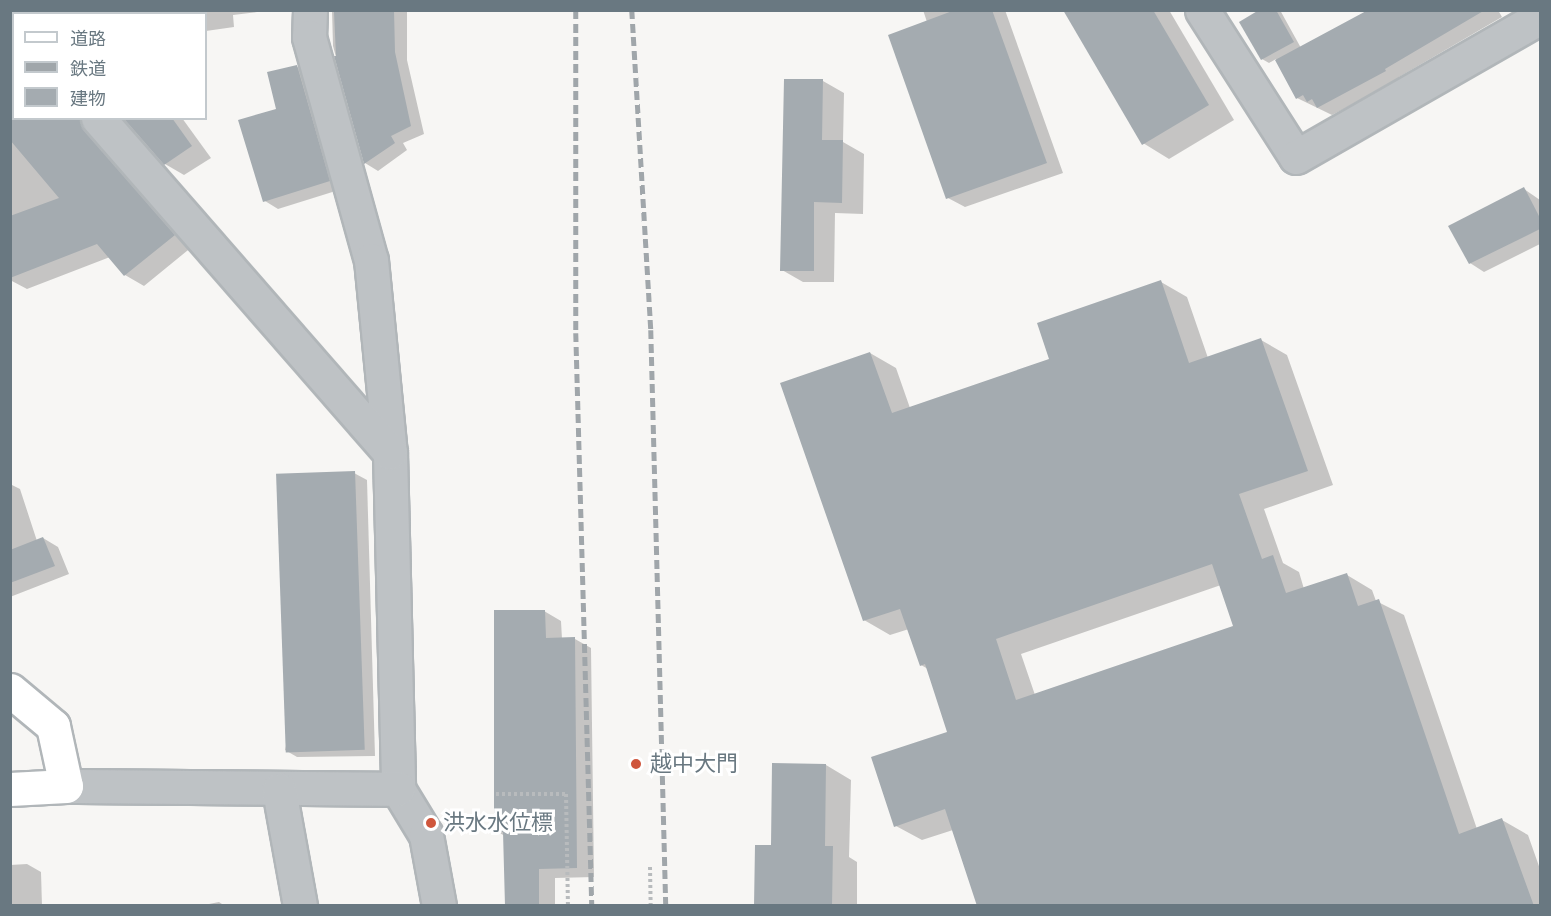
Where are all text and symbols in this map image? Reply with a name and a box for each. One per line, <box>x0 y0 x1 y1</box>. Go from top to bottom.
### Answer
legend <box>12 12 207 120</box>
text: 道路 <box>70 28 106 50</box>
text: 鉄道 <box>70 58 106 80</box>
text: 建物 <box>70 88 106 110</box>
place label: 越中大門 <box>650 751 738 777</box>
marker: 越中大門 <box>627 755 645 773</box>
place label: 洪水水位標 <box>443 810 553 836</box>
marker: 洪水水位標 <box>424 816 438 830</box>

